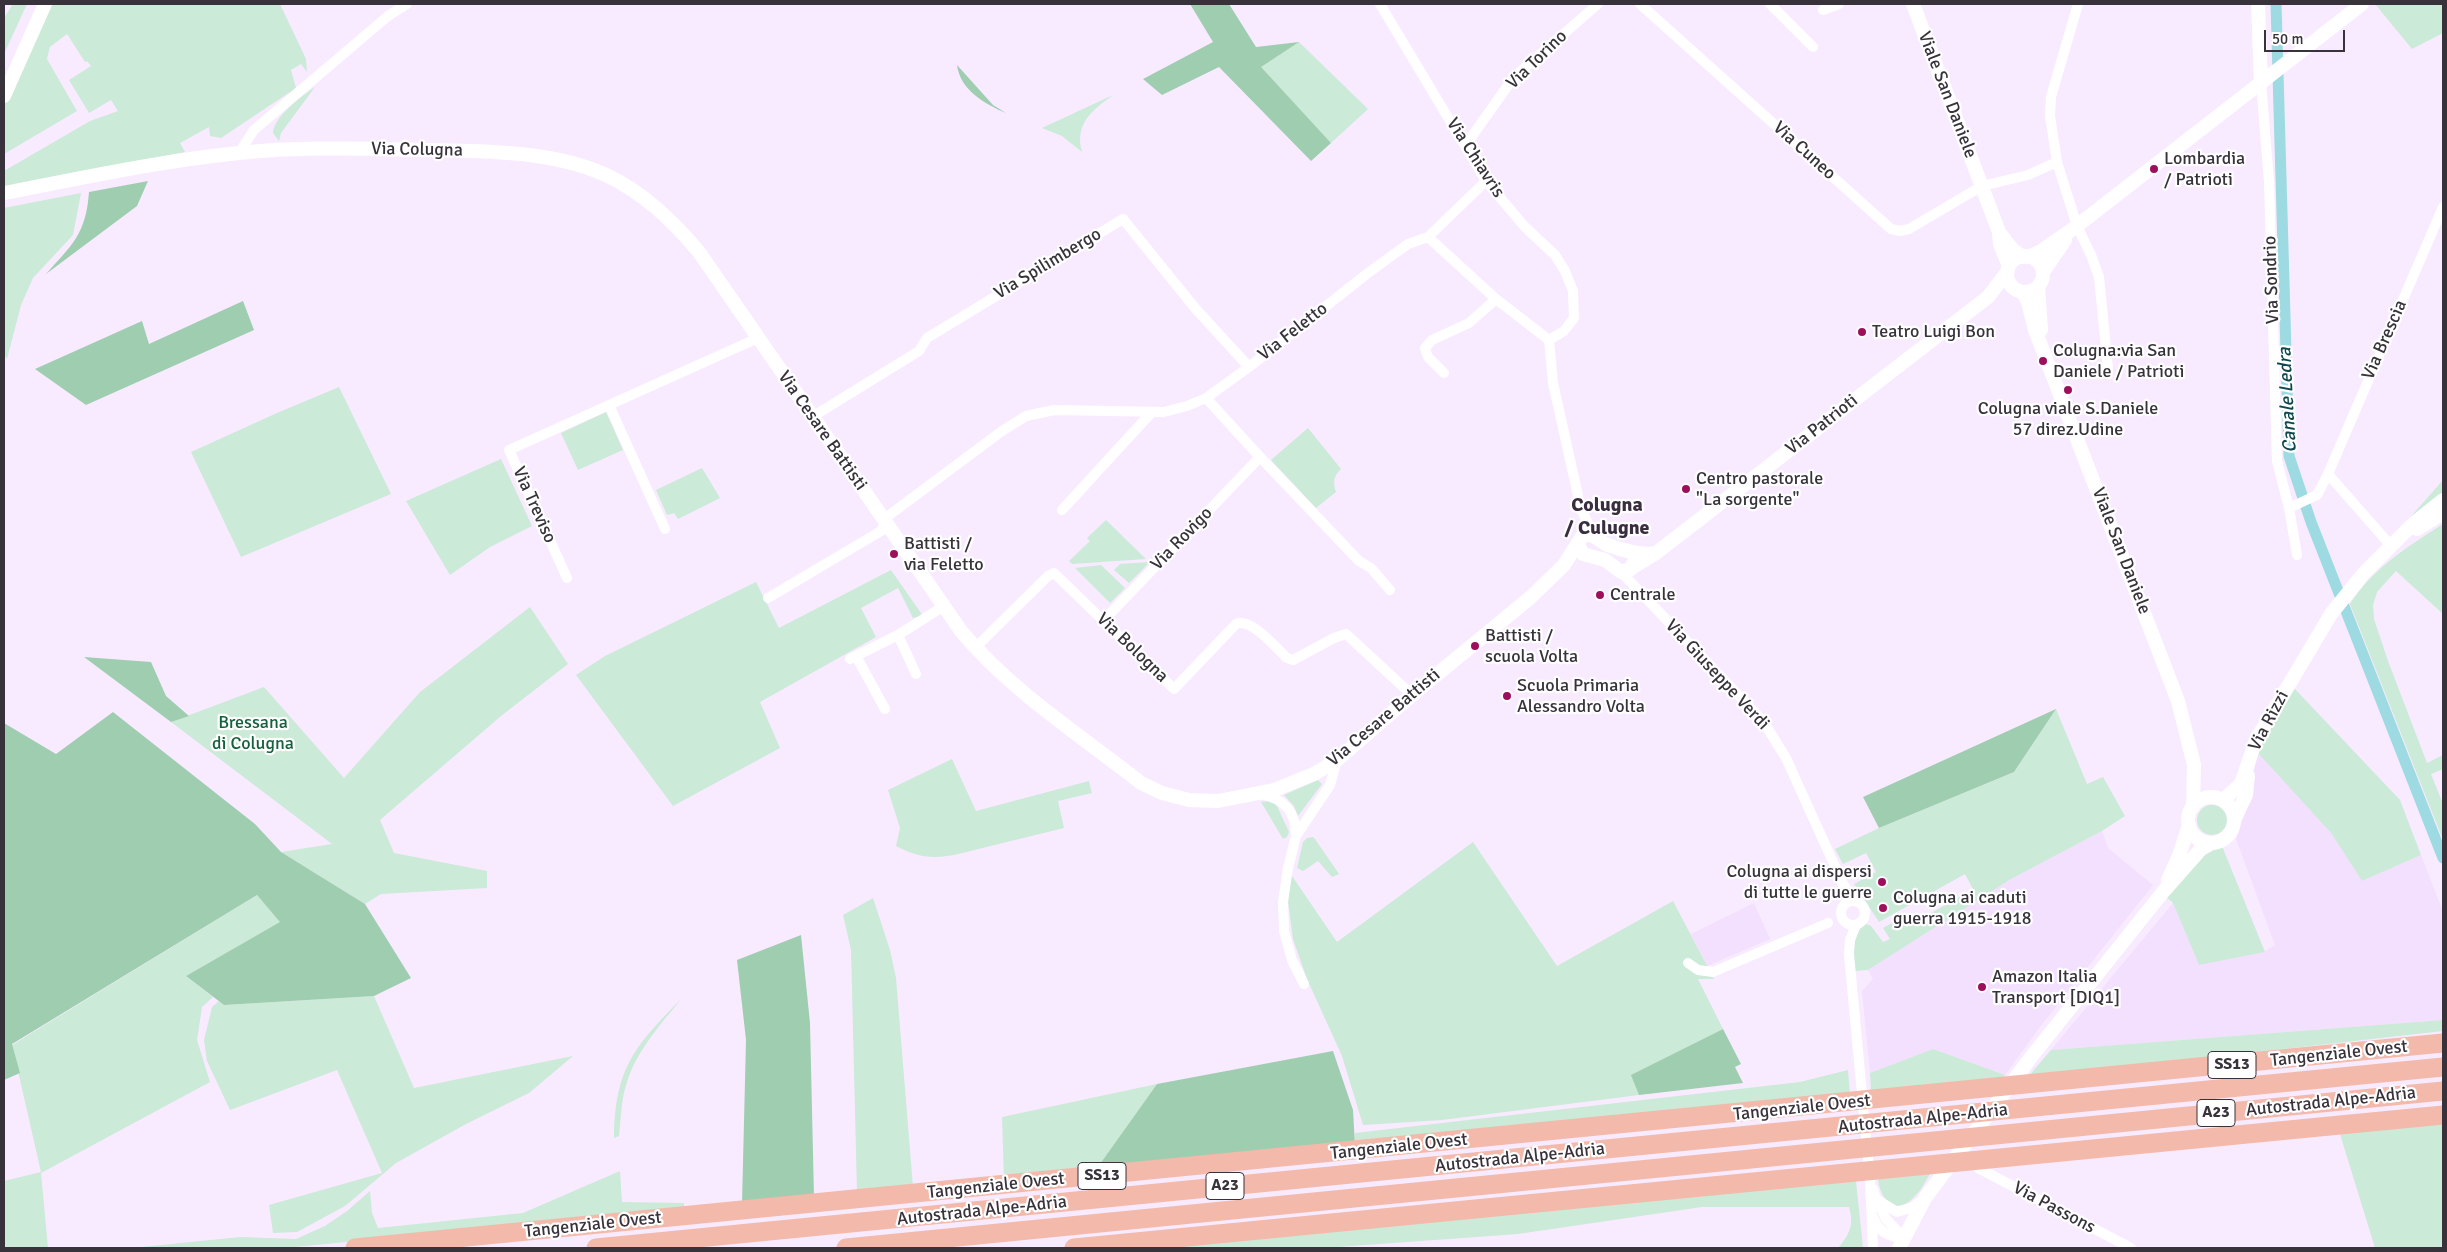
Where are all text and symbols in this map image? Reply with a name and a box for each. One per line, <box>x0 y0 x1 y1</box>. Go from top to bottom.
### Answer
scale bar <box>2267 20 2348 52</box>
street label: Via Torino <box>1502 26 1572 94</box>
street label: Viale San Daniele <box>1913 29 1981 161</box>
text: 50 m <box>2272 30 2303 48</box>
street label: Via Chiavris <box>1441 114 1509 202</box>
street label: Via Cuneo <box>1768 117 1840 185</box>
street label: Via Colugna <box>371 138 463 162</box>
place label: Lombardia / Patrioti <box>2164 148 2245 190</box>
marker: Lombardia / Patrioti <box>2148 163 2160 175</box>
street label: Via Spilimbergo <box>991 224 1105 304</box>
street label: Via Sondrio <box>2260 236 2284 324</box>
street label: Via Brescia <box>2358 297 2412 383</box>
street label: Via Feletto <box>1254 298 1332 366</box>
place label: Teatro Luigi Bon <box>1872 321 1995 343</box>
marker: Teatro Luigi Bon <box>1856 326 1868 338</box>
place label: Colugna:via San Daniele / Patrioti <box>2053 340 2184 382</box>
water label: Canale Ledra <box>2274 347 2302 453</box>
marker: Colugna:via San Daniele / Patrioti <box>2037 355 2049 367</box>
street label: Via Cesare Battisti <box>773 367 871 495</box>
marker: Colugna viale S.Daniele 57 direz.Udine <box>2062 384 2074 396</box>
street label: Via Patrioti <box>1782 390 1862 460</box>
place label: Colugna viale S.Daniele 57 direz.Udine <box>1978 398 2158 440</box>
street label: Via Treviso <box>508 463 560 547</box>
place label: Centro pastorale "La sorgente" <box>1696 468 1823 510</box>
marker: Centro pastorale "La sorgente" <box>1680 483 1692 495</box>
street label: Viale San Daniele <box>2087 485 2155 617</box>
district label: Colugna / Culugne <box>1564 494 1650 541</box>
street label: Via Rovigo <box>1147 503 1217 575</box>
place label: Battisti / via Feletto <box>904 533 984 576</box>
marker: Battisti / via Feletto <box>888 548 900 560</box>
place label: Centrale <box>1610 584 1676 606</box>
marker: Centrale <box>1594 589 1606 601</box>
street label: Via Bologna <box>1092 608 1172 688</box>
street label: Via Giuseppe Verdi <box>1660 615 1774 735</box>
place label: Battisti / scuola Volta <box>1485 625 1578 668</box>
marker: Battisti / scuola Volta <box>1469 640 1481 652</box>
street label: Via Cesare Battisti <box>1323 664 1445 772</box>
place label: Scuola Primaria Alessandro Volta <box>1517 675 1645 718</box>
street label: Via Rizzi <box>2244 687 2294 755</box>
marker: Scuola Primaria Alessandro Volta <box>1501 690 1513 702</box>
park label: Bressana di Colugna <box>212 712 294 754</box>
place label: Colugna ai dispersi di tutte le guerre <box>1726 861 1872 904</box>
marker: Colugna ai dispersi di tutte le guerre <box>1876 876 1888 888</box>
place label: Colugna ai caduti guerra 1915-1918 <box>1893 887 2032 930</box>
marker: Colugna ai caduti guerra 1915-1918 <box>1877 902 1889 914</box>
place label: Amazon Italia Transport [DIQ1] <box>1992 966 2120 1009</box>
marker: Amazon Italia Transport [DIQ1] <box>1976 981 1988 993</box>
street label: Tangenziale Ovest <box>2269 1036 2409 1072</box>
road number: SS13 <box>2208 1052 2256 1078</box>
street label: Autostrada Alpe-Adria <box>2245 1082 2417 1122</box>
street label: Tangenziale Ovest <box>1732 1090 1872 1126</box>
street label: Autostrada Alpe-Adria <box>1837 1099 2009 1139</box>
road number: A23 <box>2197 1100 2235 1126</box>
street label: Tangenziale Ovest <box>1329 1129 1469 1165</box>
street label: Autostrada Alpe-Adria <box>1434 1138 1606 1178</box>
road number: SS13 <box>1078 1162 1126 1190</box>
street label: Tangenziale Ovest <box>926 1168 1066 1204</box>
road number: A23 <box>1206 1172 1244 1200</box>
street label: Via Passons <box>2009 1177 2099 1239</box>
street label: Autostrada Alpe-Adria <box>896 1191 1068 1231</box>
street label: Tangenziale Ovest <box>523 1207 663 1243</box>

